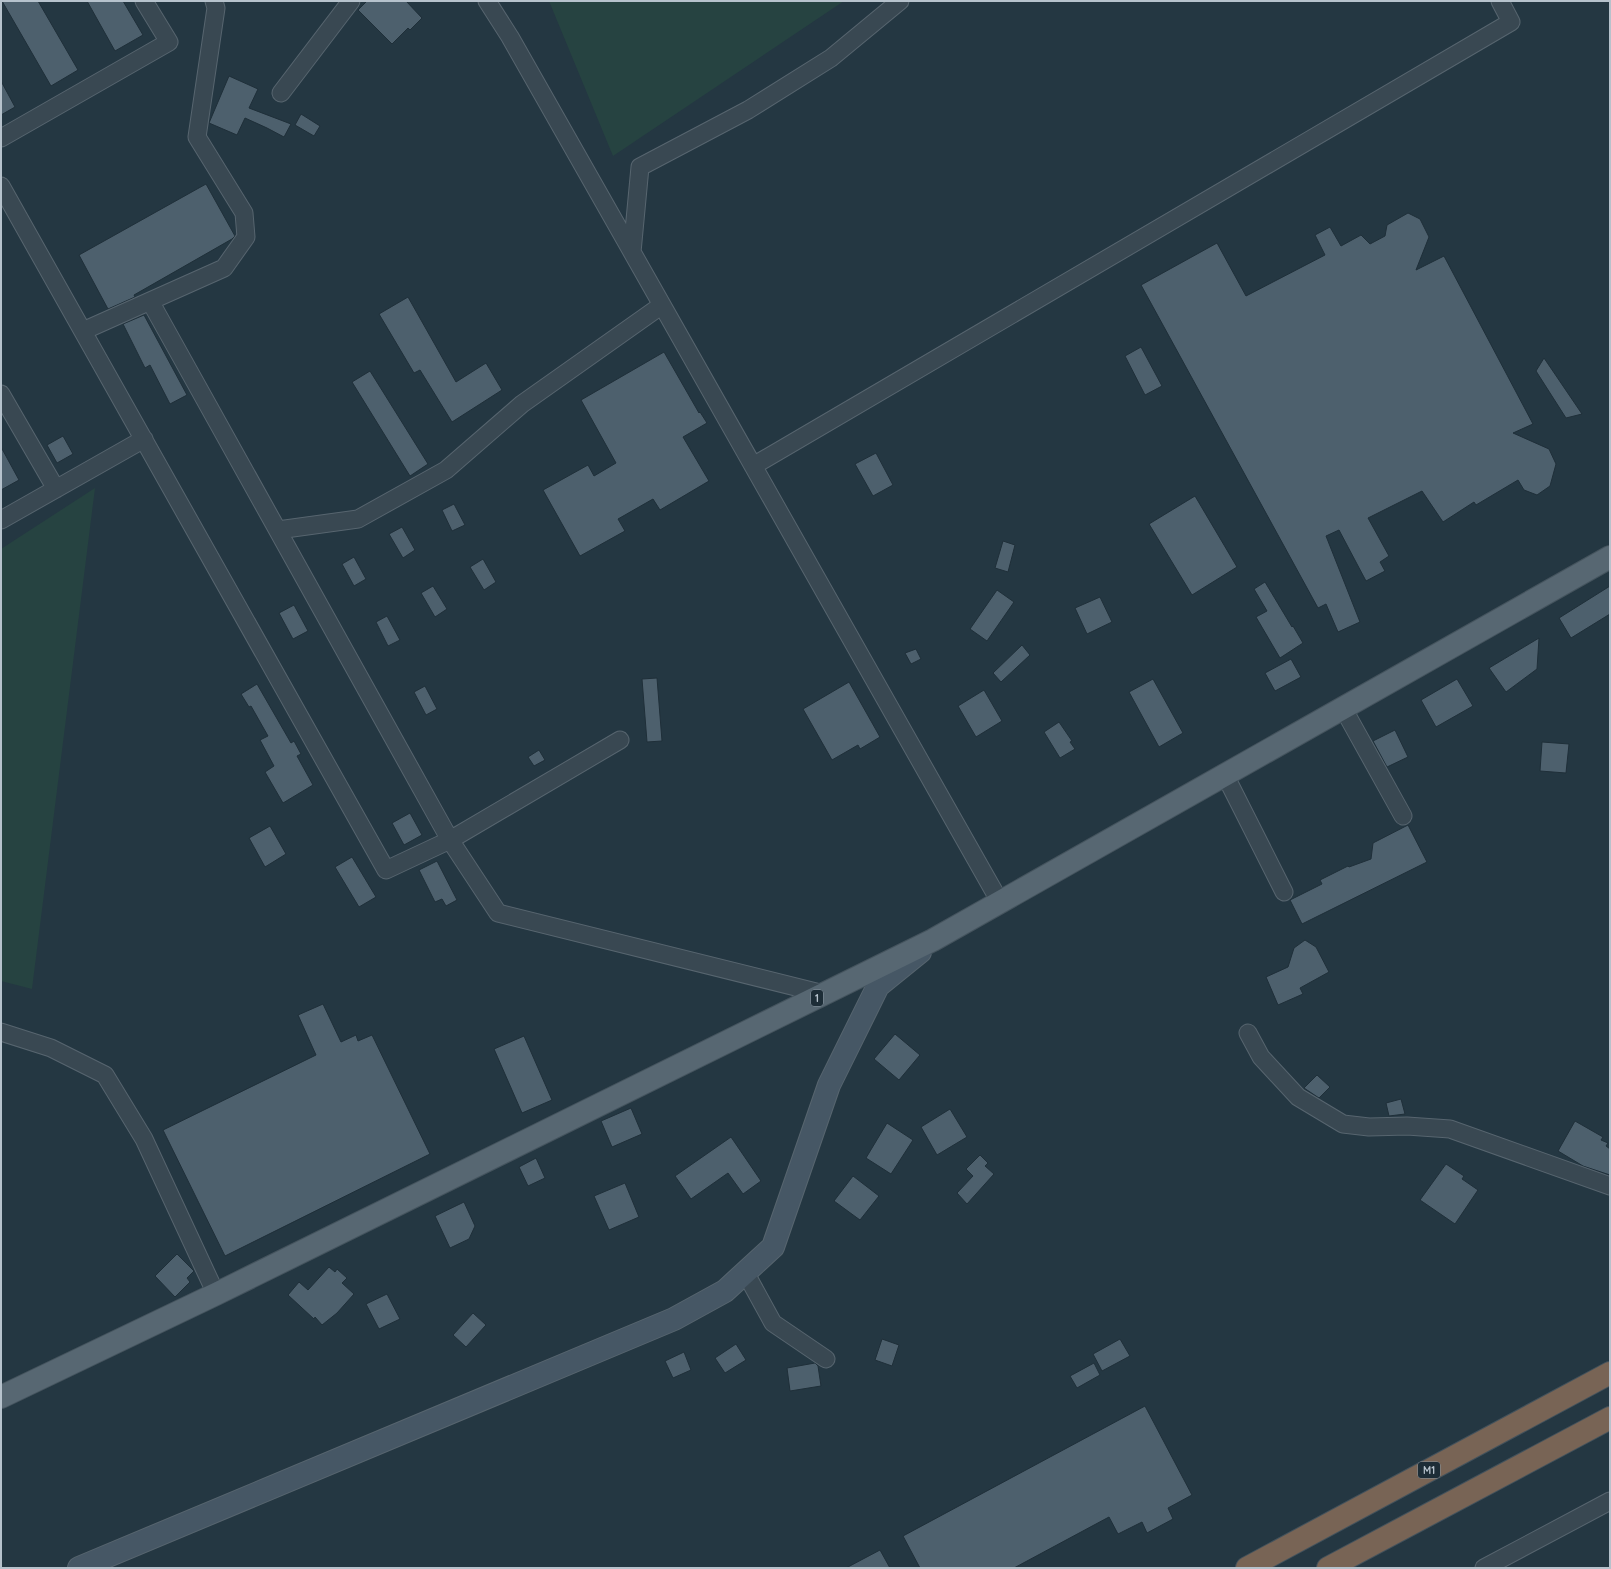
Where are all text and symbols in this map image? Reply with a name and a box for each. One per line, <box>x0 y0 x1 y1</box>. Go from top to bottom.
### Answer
road number: 1 <box>811 990 823 1006</box>
road number: M1 <box>1418 1462 1440 1478</box>

